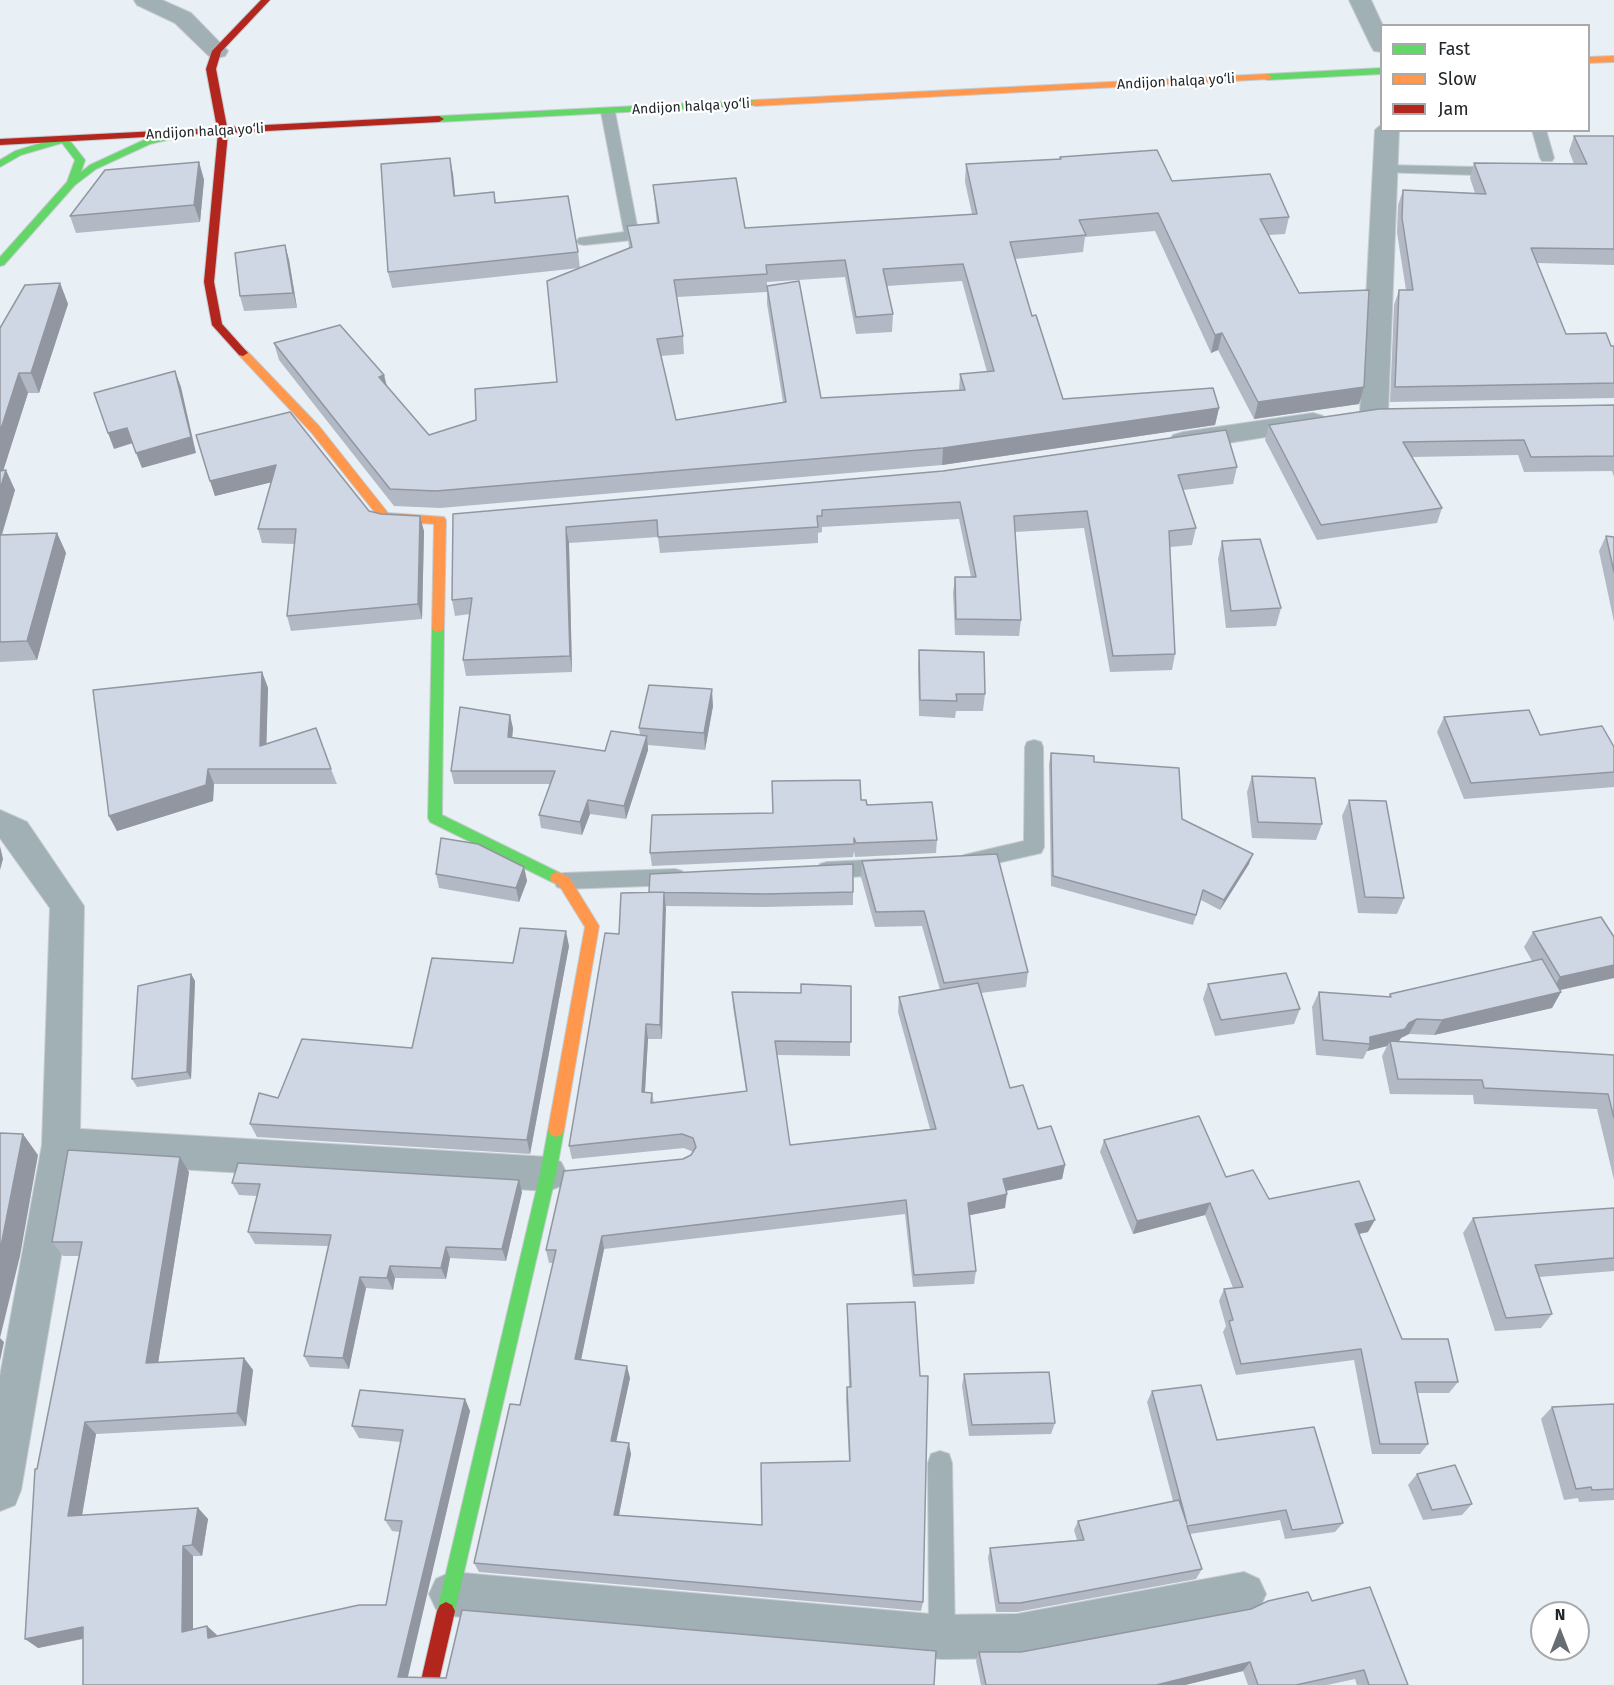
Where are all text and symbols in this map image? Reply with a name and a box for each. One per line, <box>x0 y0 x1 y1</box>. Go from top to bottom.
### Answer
legend <box>1380 24 1590 132</box>
text: Fast <box>1438 38 1470 60</box>
text: Slow <box>1438 68 1476 90</box>
street label: Andijon halqa yo‘li <box>1117 71 1235 93</box>
street label: Andijon halqa yo‘li <box>632 96 750 118</box>
text: Jam <box>1438 98 1469 120</box>
street label: Andijon halqa yo‘li <box>146 121 264 143</box>
north arrow <box>1530 1601 1590 1661</box>
text: N <box>1555 1605 1565 1624</box>

